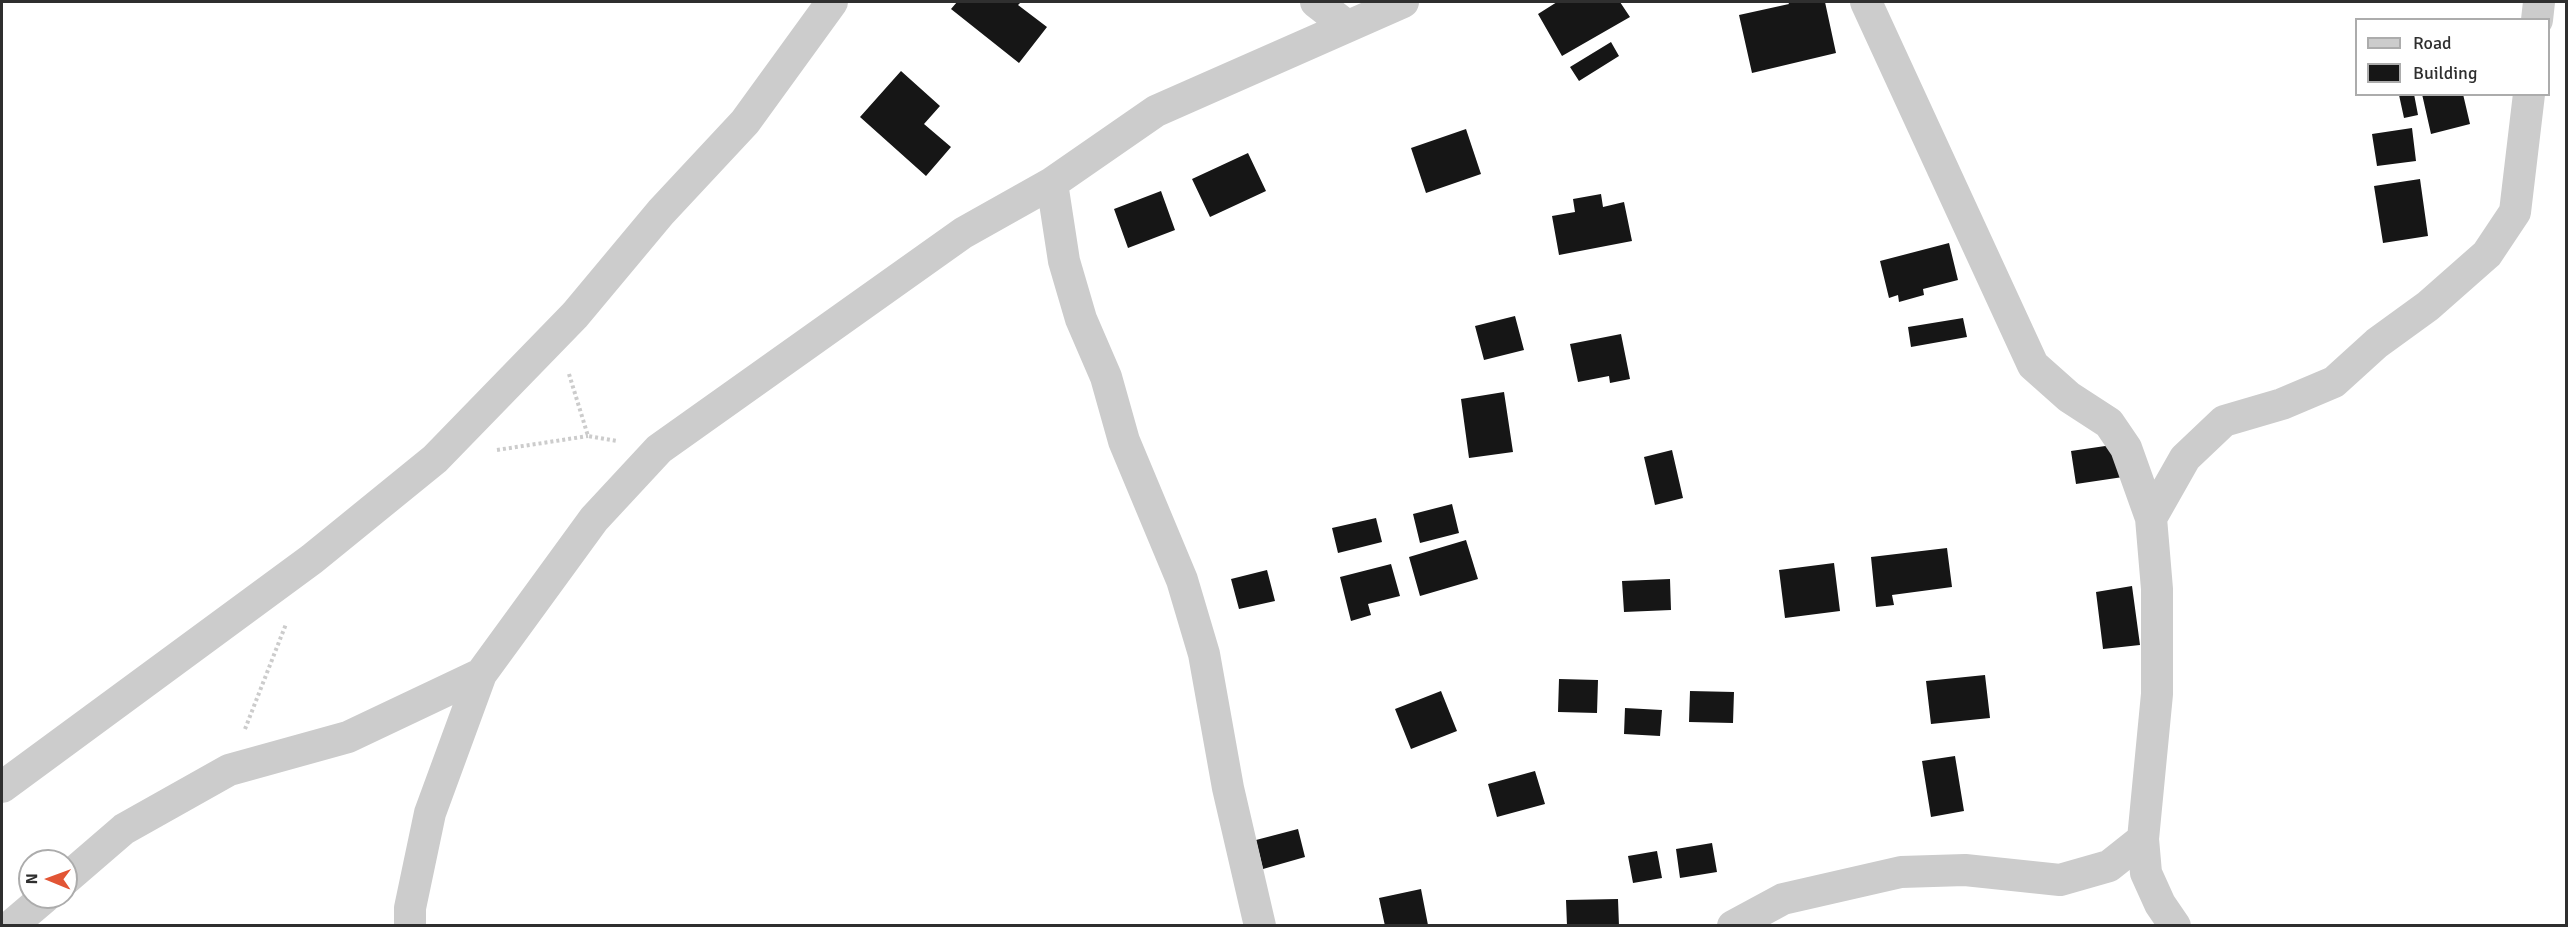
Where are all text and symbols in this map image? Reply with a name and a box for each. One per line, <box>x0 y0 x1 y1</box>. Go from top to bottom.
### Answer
legend <box>2355 18 2550 96</box>
text: Road <box>2413 32 2452 54</box>
text: Building <box>2413 62 2477 84</box>
north arrow <box>18 849 78 909</box>
text: N <box>22 873 42 884</box>

